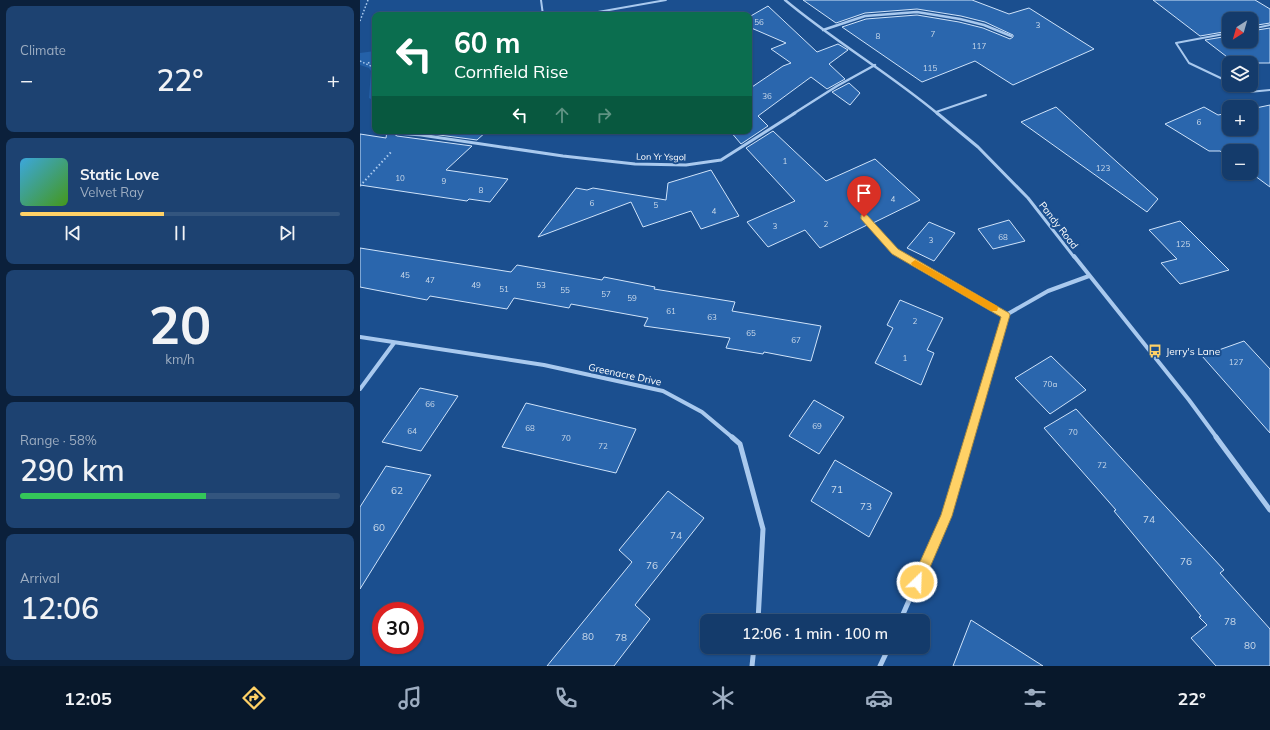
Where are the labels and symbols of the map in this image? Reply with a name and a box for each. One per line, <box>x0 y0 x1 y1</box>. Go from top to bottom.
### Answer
north arrow <box>1222 12 1258 48</box>
house number: 56 <box>754 17 764 27</box>
house number: 3 <box>1036 20 1041 30</box>
house number: 7 <box>931 29 936 39</box>
house number: 8 <box>876 31 881 41</box>
house number: 117 <box>972 41 986 51</box>
house number: 115 <box>923 63 937 73</box>
house number: 36 <box>762 91 772 101</box>
house number: 6 <box>1197 117 1202 127</box>
street label: Lon Yr Ysgol <box>636 151 686 162</box>
house number: 1 <box>783 156 788 166</box>
house number: 123 <box>1096 163 1110 173</box>
house number: 10 <box>395 173 405 183</box>
house number: 9 <box>442 176 447 186</box>
pin <box>847 176 881 217</box>
house number: 8 <box>479 185 484 195</box>
house number: 4 <box>891 194 896 204</box>
house number: 6 <box>590 198 595 208</box>
street label: Pandy Road <box>1036 199 1081 252</box>
house number: 5 <box>654 200 659 210</box>
house number: 4 <box>712 206 717 216</box>
house number: 2 <box>824 219 829 229</box>
house number: 3 <box>773 221 778 231</box>
house number: 68 <box>998 232 1008 242</box>
house number: 3 <box>929 235 934 245</box>
house number: 125 <box>1176 239 1190 249</box>
house number: 45 <box>400 270 410 280</box>
house number: 47 <box>425 275 435 285</box>
house number: 49 <box>471 280 481 290</box>
house number: 53 <box>536 280 546 290</box>
house number: 51 <box>499 284 509 294</box>
house number: 55 <box>560 285 570 295</box>
house number: 57 <box>601 289 611 299</box>
house number: 59 <box>627 293 637 303</box>
house number: 61 <box>666 306 676 316</box>
house number: 63 <box>707 312 717 322</box>
house number: 2 <box>913 316 918 326</box>
house number: 65 <box>746 328 756 338</box>
house number: 67 <box>791 335 801 345</box>
bus stop icon: Jerry's Lane <box>1147 343 1163 359</box>
place label: Jerry's Lane <box>1166 345 1220 358</box>
house number: 1 <box>903 353 908 363</box>
house number: 127 <box>1229 357 1243 367</box>
street label: Greenacre Drive <box>587 360 663 389</box>
house number: 70a <box>1043 379 1057 389</box>
house number: 66 <box>425 399 435 409</box>
house number: 69 <box>812 421 822 431</box>
house number: 68 <box>525 423 535 433</box>
house number: 64 <box>407 426 417 436</box>
house number: 70 <box>1068 427 1078 437</box>
house number: 70 <box>561 433 571 443</box>
house number: 72 <box>598 441 608 451</box>
house number: 72 <box>1097 460 1107 470</box>
house number: 71 <box>831 483 843 496</box>
house number: 62 <box>391 484 403 497</box>
house number: 73 <box>860 500 872 513</box>
house number: 74 <box>1143 513 1155 526</box>
house number: 60 <box>373 521 385 534</box>
house number: 74 <box>670 529 682 542</box>
house number: 76 <box>1180 555 1192 568</box>
house number: 76 <box>646 559 658 572</box>
position arrow <box>896 561 938 603</box>
speed limit sign: 30 <box>372 602 424 654</box>
house number: 78 <box>1224 615 1236 628</box>
house number: 80 <box>582 630 594 643</box>
house number: 78 <box>615 631 627 644</box>
house number: 80 <box>1244 639 1256 652</box>

